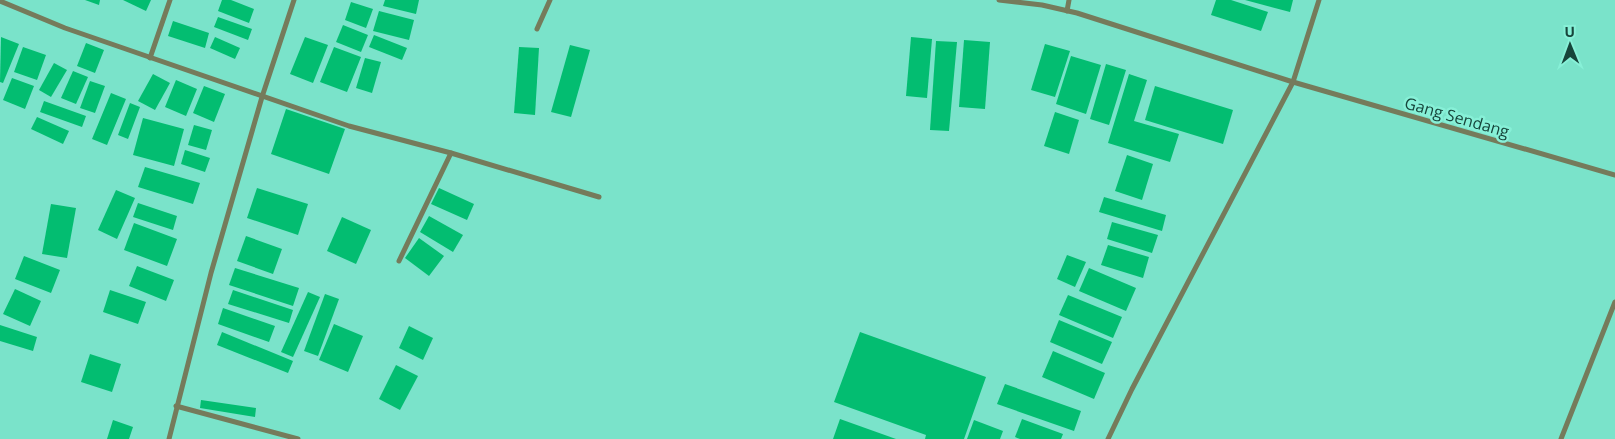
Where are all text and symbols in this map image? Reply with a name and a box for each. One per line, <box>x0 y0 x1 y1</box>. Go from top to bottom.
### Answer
north arrow <box>1545 20 1595 70</box>
text: U <box>1564 22 1575 41</box>
street label: Gang Sendang <box>1402 92 1512 143</box>

